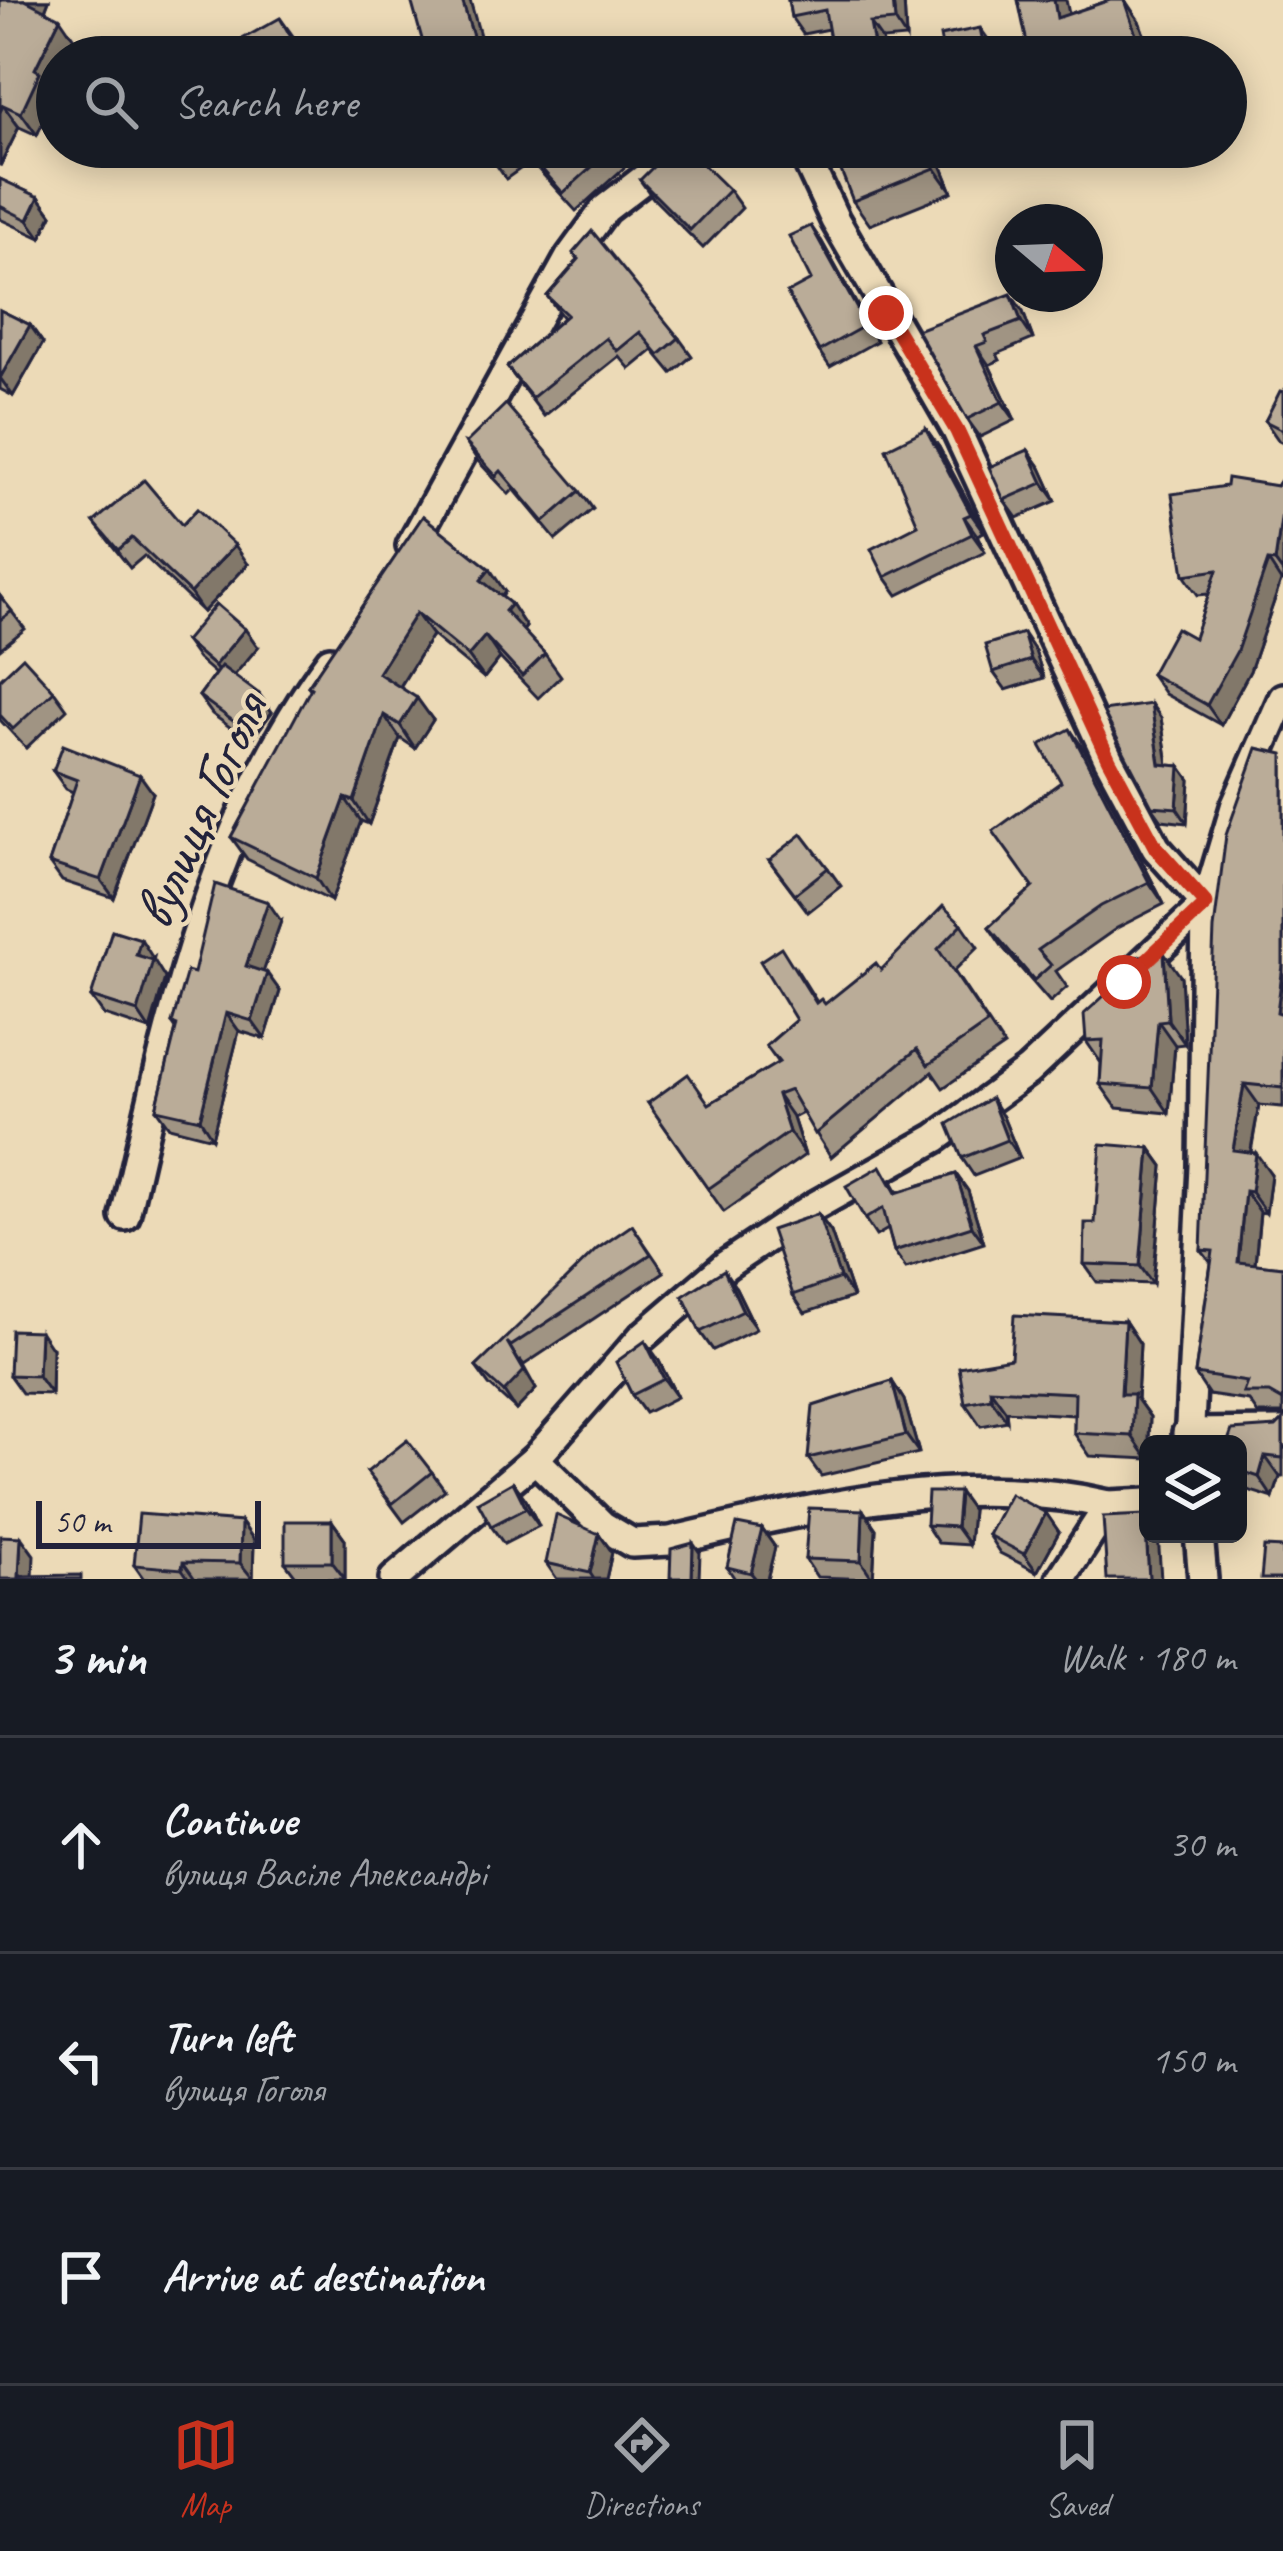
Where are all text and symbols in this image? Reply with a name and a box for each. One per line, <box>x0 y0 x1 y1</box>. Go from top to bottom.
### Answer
search box <box>36 36 1247 168</box>
icon: search <box>78 69 144 135</box>
text: Search here <box>174 74 357 131</box>
north arrow <box>995 204 1103 312</box>
route end <box>859 286 913 340</box>
street label: вулиця Гоголя <box>114 677 287 940</box>
route start <box>1097 955 1151 1009</box>
map controls <box>1139 1435 1247 1543</box>
button: layers <box>1139 1435 1247 1543</box>
scale bar <box>36 1495 261 1548</box>
text: 50 m <box>54 1501 110 1543</box>
text: 3 min <box>48 1625 146 1689</box>
text: Walk · 180 m <box>1059 1633 1235 1682</box>
text: Continue <box>162 1792 296 1849</box>
icon: ahead <box>48 1812 114 1878</box>
text: 30 m <box>1169 1820 1235 1869</box>
text: вулиця Васіле Александрі <box>162 1849 486 1898</box>
text: Turn left <box>162 2008 292 2065</box>
icon: left <box>48 2028 114 2094</box>
text: 150 m <box>1151 2036 1235 2085</box>
text: вулиця Гоголя <box>162 2065 324 2114</box>
icon: arrive <box>48 2244 114 2310</box>
text: Arrive at destination <box>162 2248 484 2305</box>
tab: Map <box>173 2412 239 2526</box>
tab: Directions <box>584 2412 699 2526</box>
tab: Saved <box>1044 2412 1110 2526</box>

